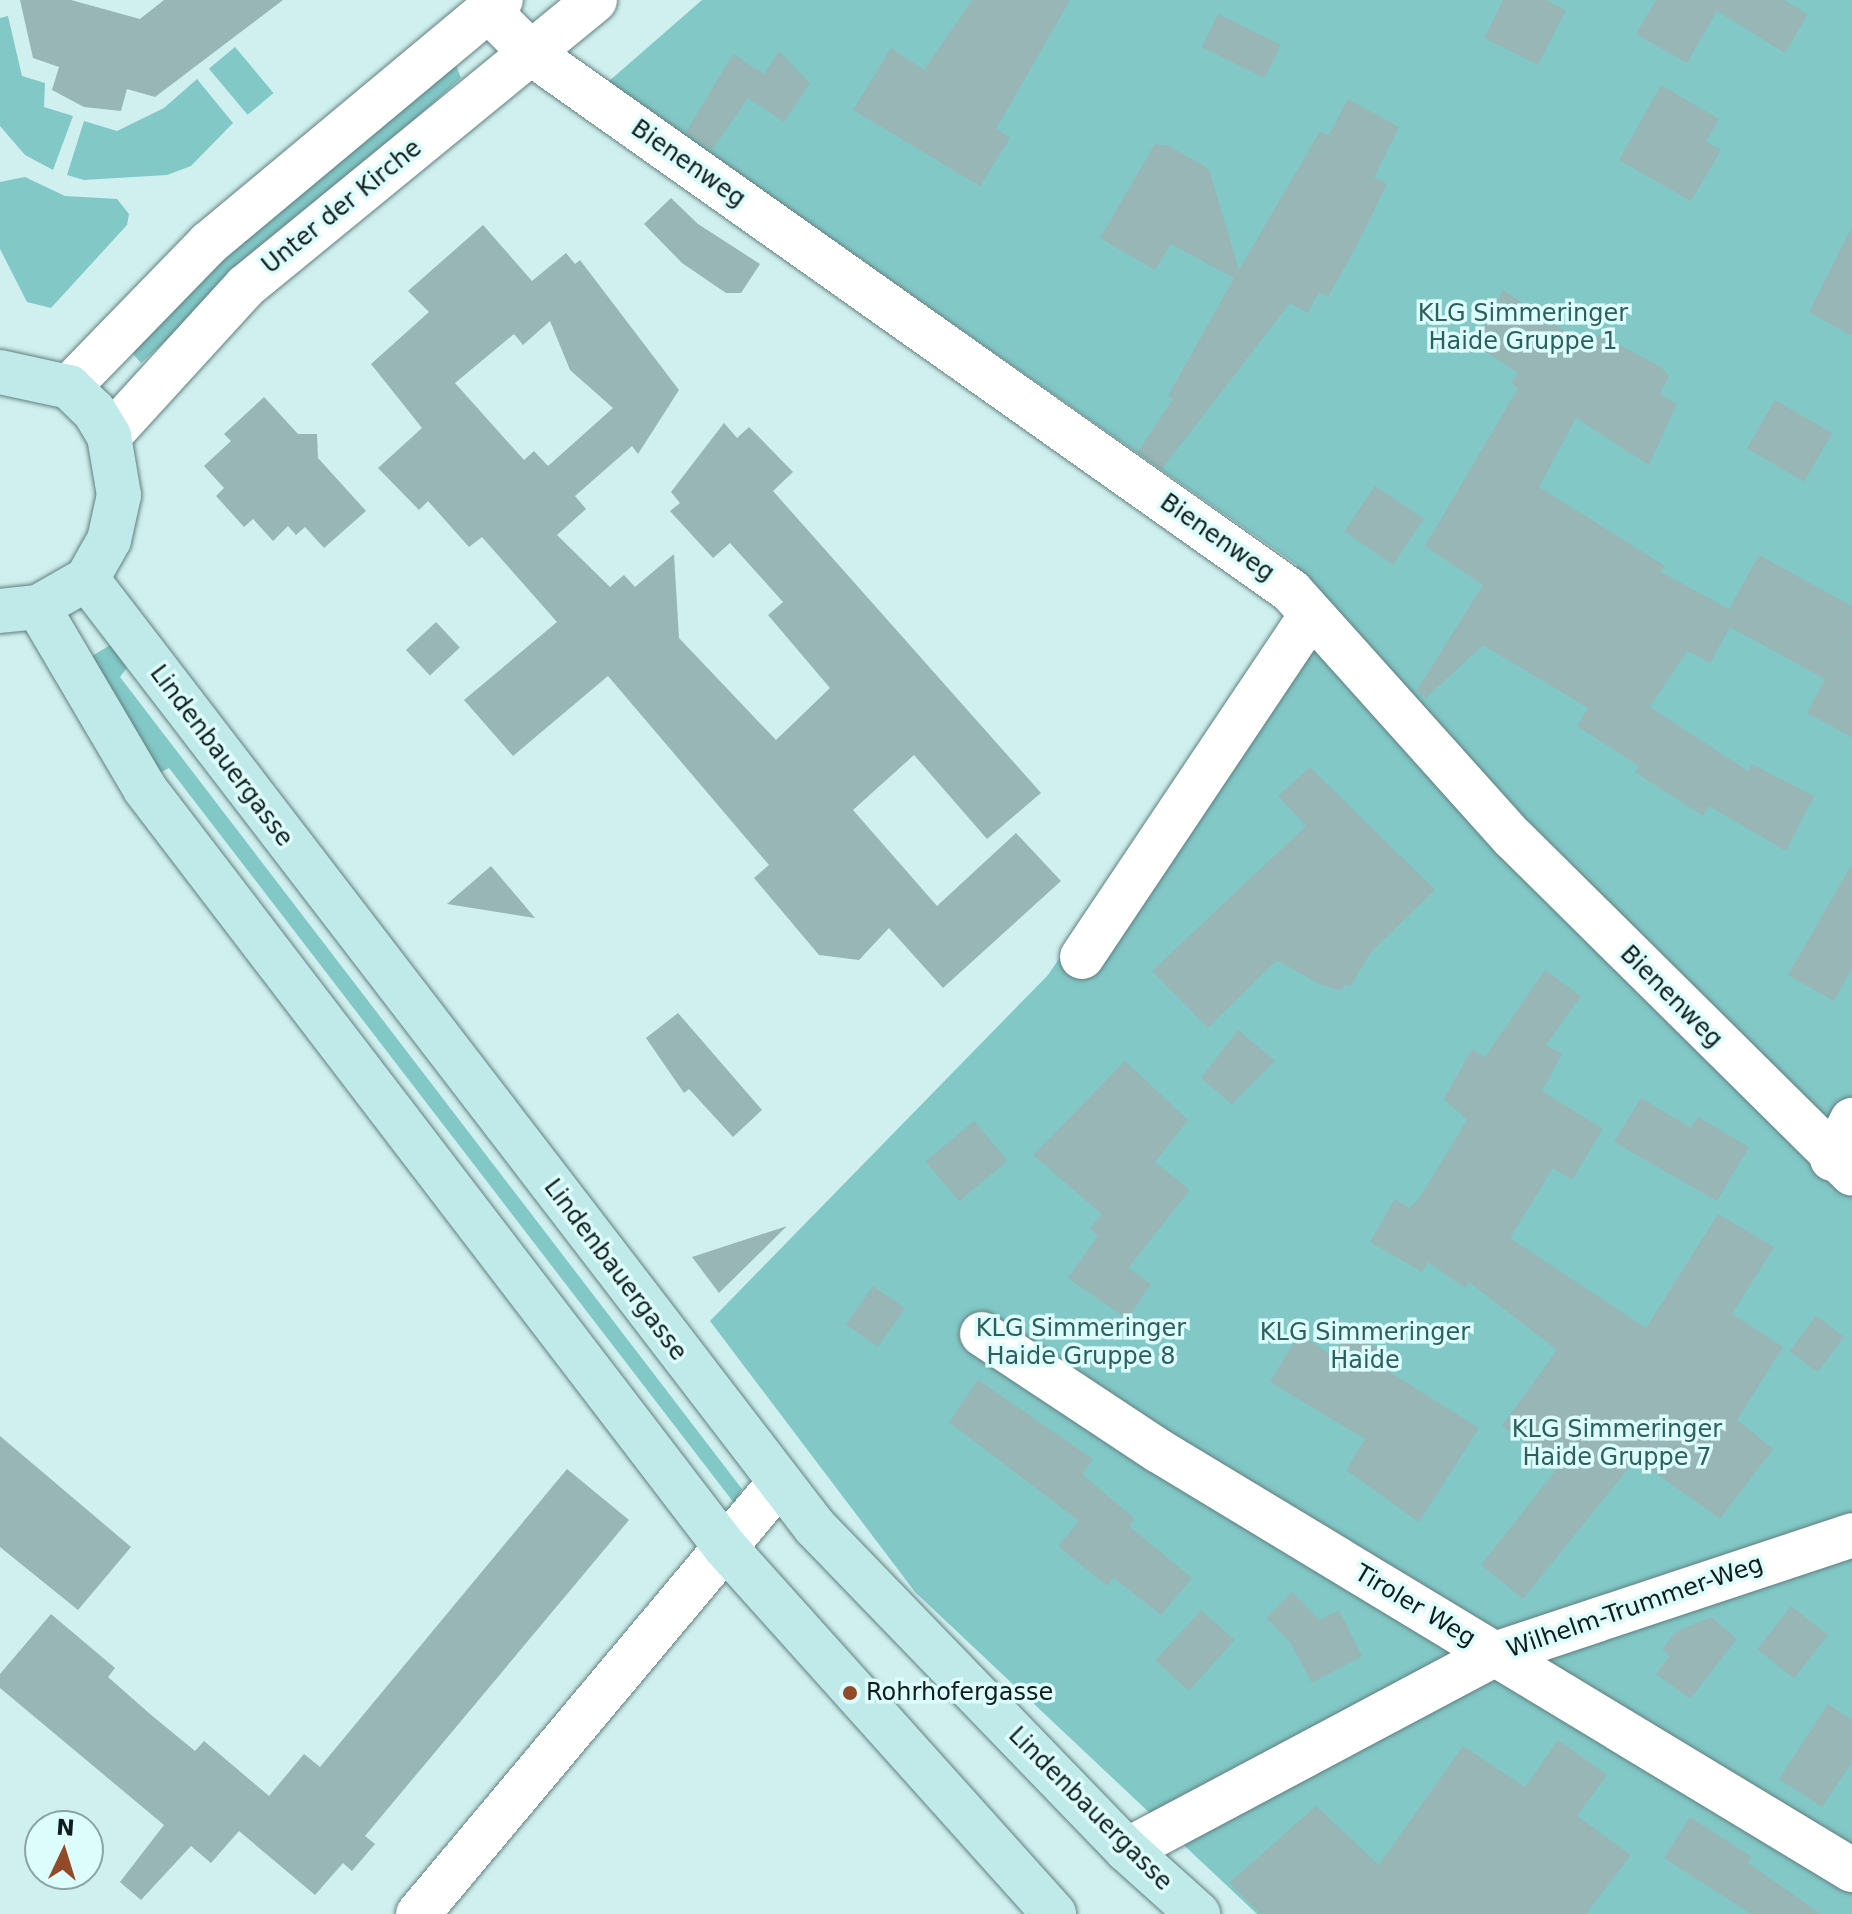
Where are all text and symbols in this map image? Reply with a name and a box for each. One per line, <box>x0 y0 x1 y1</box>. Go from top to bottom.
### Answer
street label: Bienenweg <box>625 114 751 214</box>
street label: Unter der Kirche <box>256 134 428 280</box>
park label: KLG Simmeringer Haide Gruppe 1 <box>1418 300 1628 356</box>
street label: Bienenweg <box>1154 488 1280 588</box>
street label: Lindenbauergasse <box>143 660 299 852</box>
street label: Bienenweg <box>1614 940 1728 1054</box>
street label: Lindenbauergasse <box>537 1174 693 1366</box>
park label: KLG Simmeringer Haide Gruppe 8 <box>976 1315 1186 1371</box>
park label: KLG Simmeringer Haide <box>1260 1319 1470 1375</box>
park label: KLG Simmeringer Haide Gruppe 7 <box>1512 1416 1722 1472</box>
street label: Wilhelm-Trummer-Weg <box>1503 1550 1767 1664</box>
street label: Tiroler Weg <box>1349 1559 1481 1653</box>
place label: Rohrhofergasse <box>866 1679 1053 1707</box>
marker: Rohrhofergasse <box>841 1684 859 1702</box>
street label: Lindenbauergasse <box>1002 1721 1178 1897</box>
north arrow <box>24 1810 104 1890</box>
text: N <box>56 1814 76 1841</box>

